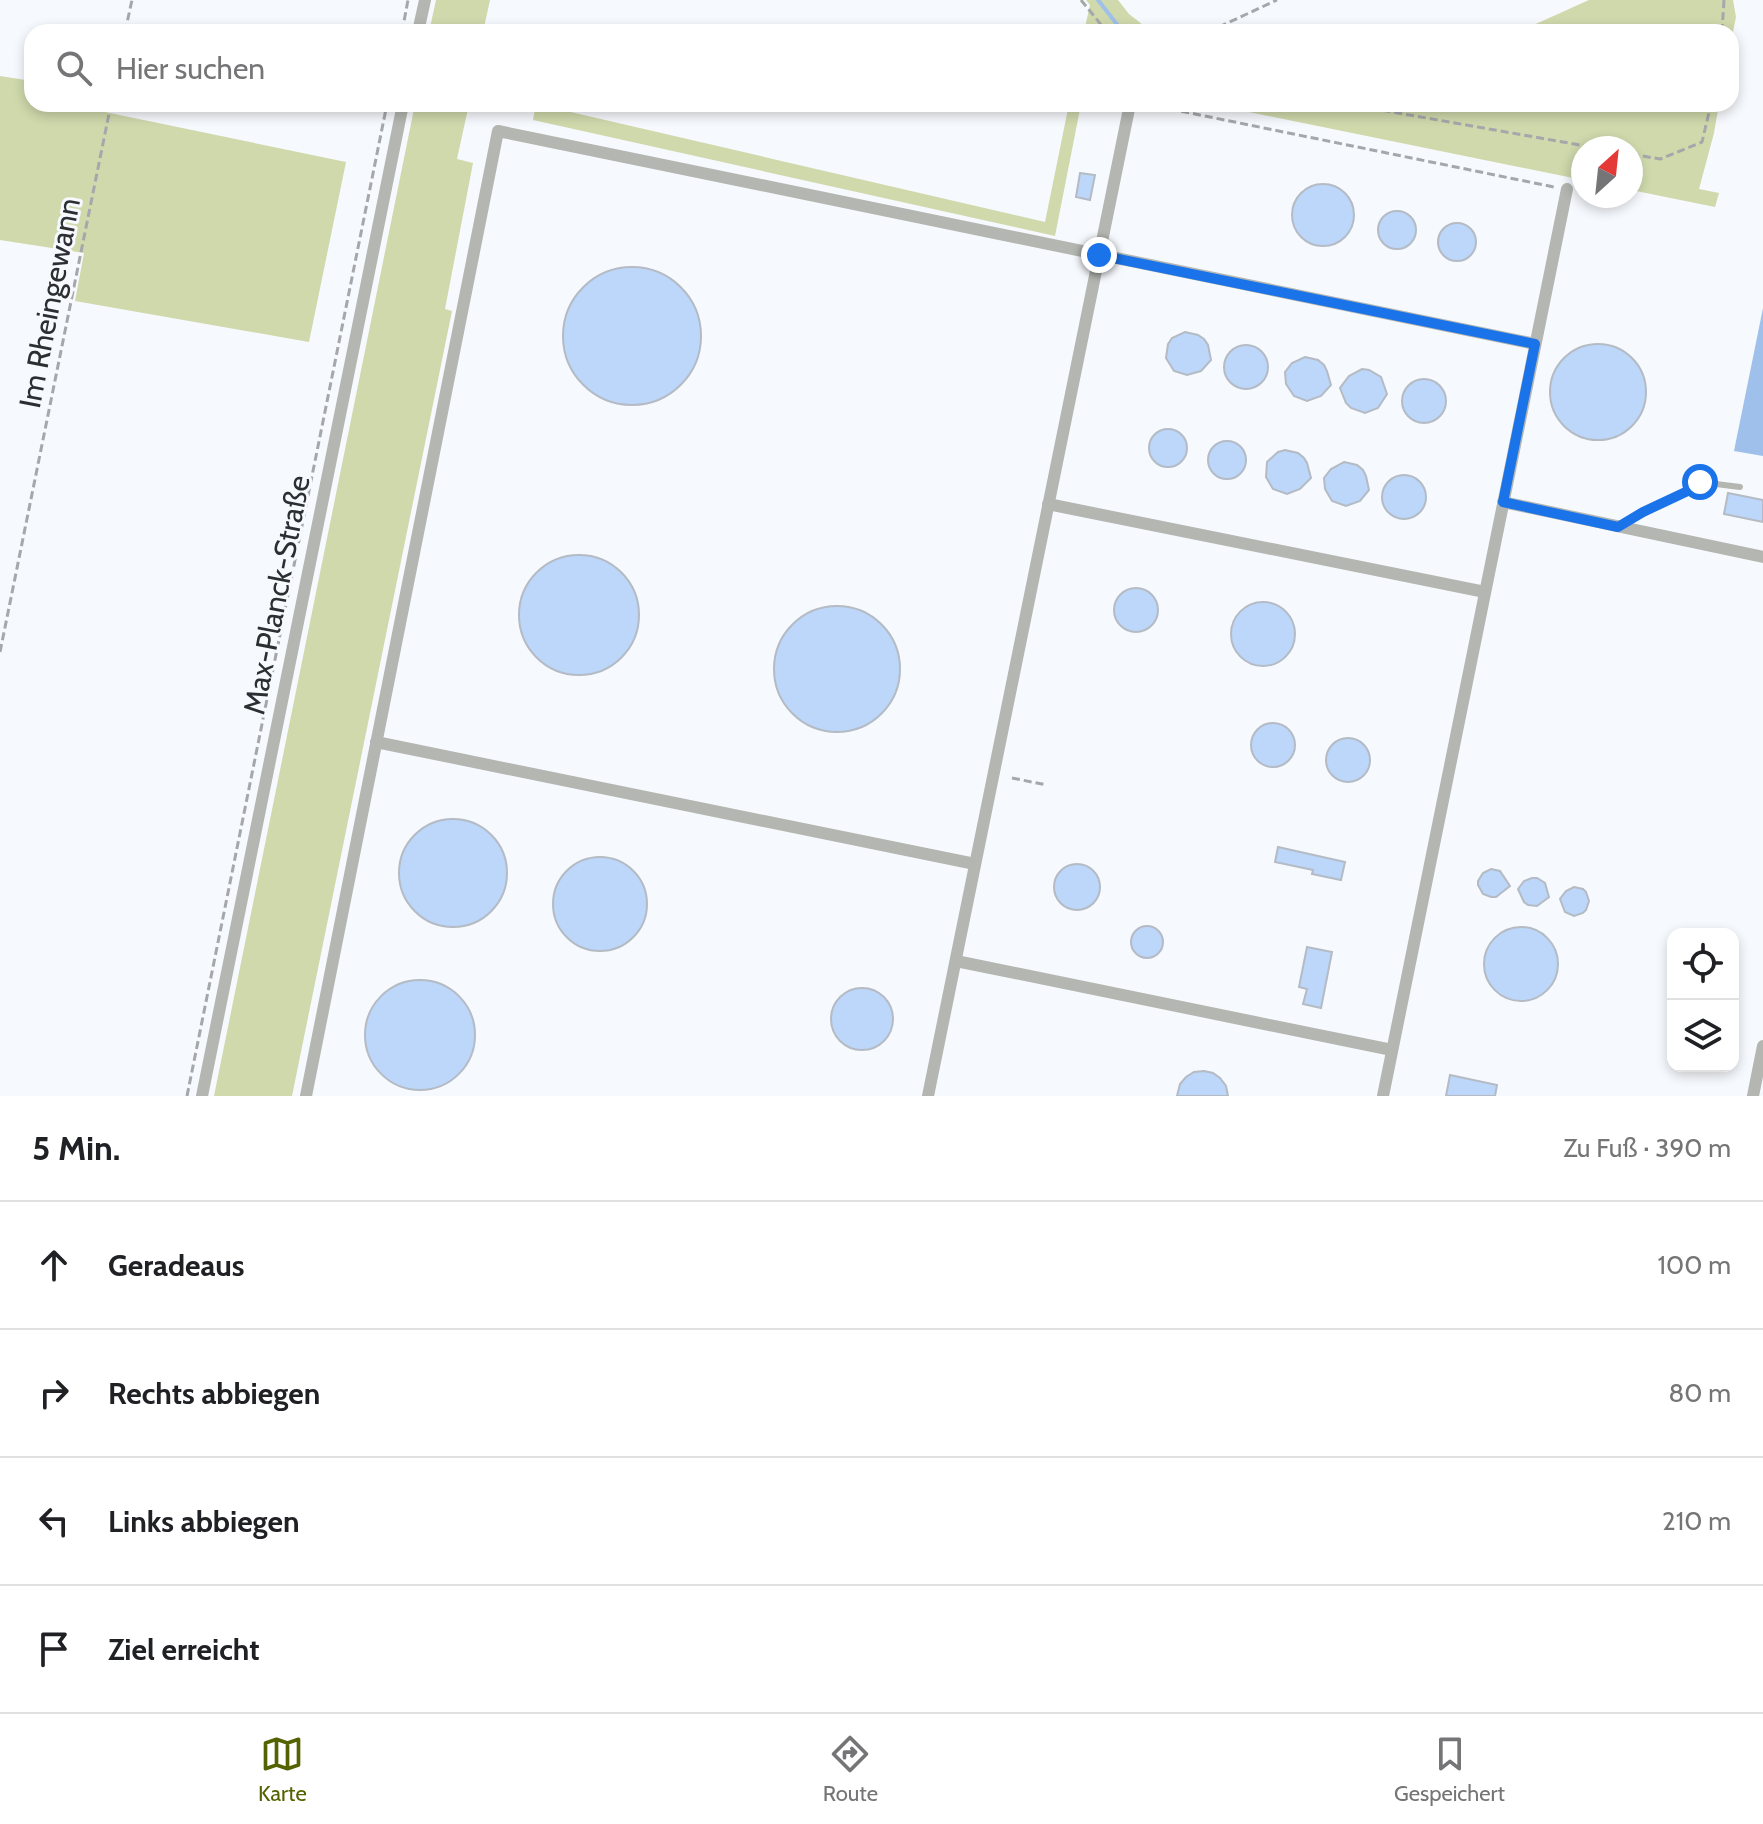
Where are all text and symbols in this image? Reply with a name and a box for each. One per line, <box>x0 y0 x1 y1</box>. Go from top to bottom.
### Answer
search box <box>24 24 1739 112</box>
icon: search <box>52 46 96 90</box>
text: Hier suchen <box>116 50 265 87</box>
north arrow <box>1571 136 1643 208</box>
street label: Im Rheingewann <box>11 195 88 411</box>
route end <box>1081 237 1117 273</box>
route start <box>1682 464 1718 500</box>
street label: Max-Planck-Straße <box>235 472 318 718</box>
map controls <box>1667 928 1739 1072</box>
button: locate <box>1667 928 1739 1000</box>
button: layers <box>1667 1000 1739 1072</box>
text: 5 Min. <box>32 1127 120 1169</box>
text: Zu Fuß · 390 m <box>1563 1132 1731 1164</box>
icon: ahead <box>32 1243 76 1287</box>
text: Geradeaus <box>108 1247 245 1284</box>
text: 100 m <box>1658 1249 1731 1281</box>
icon: right <box>32 1371 76 1415</box>
text: Rechts abbiegen <box>108 1375 320 1412</box>
text: 80 m <box>1668 1377 1731 1409</box>
icon: left <box>32 1499 76 1543</box>
text: Links abbiegen <box>108 1503 300 1540</box>
text: 210 m <box>1662 1505 1731 1537</box>
icon: arrive <box>32 1627 76 1671</box>
text: Ziel erreicht <box>108 1631 259 1668</box>
tab: Karte <box>258 1732 307 1807</box>
tab: Route <box>823 1732 878 1807</box>
tab: Gespeichert <box>1394 1732 1505 1807</box>

